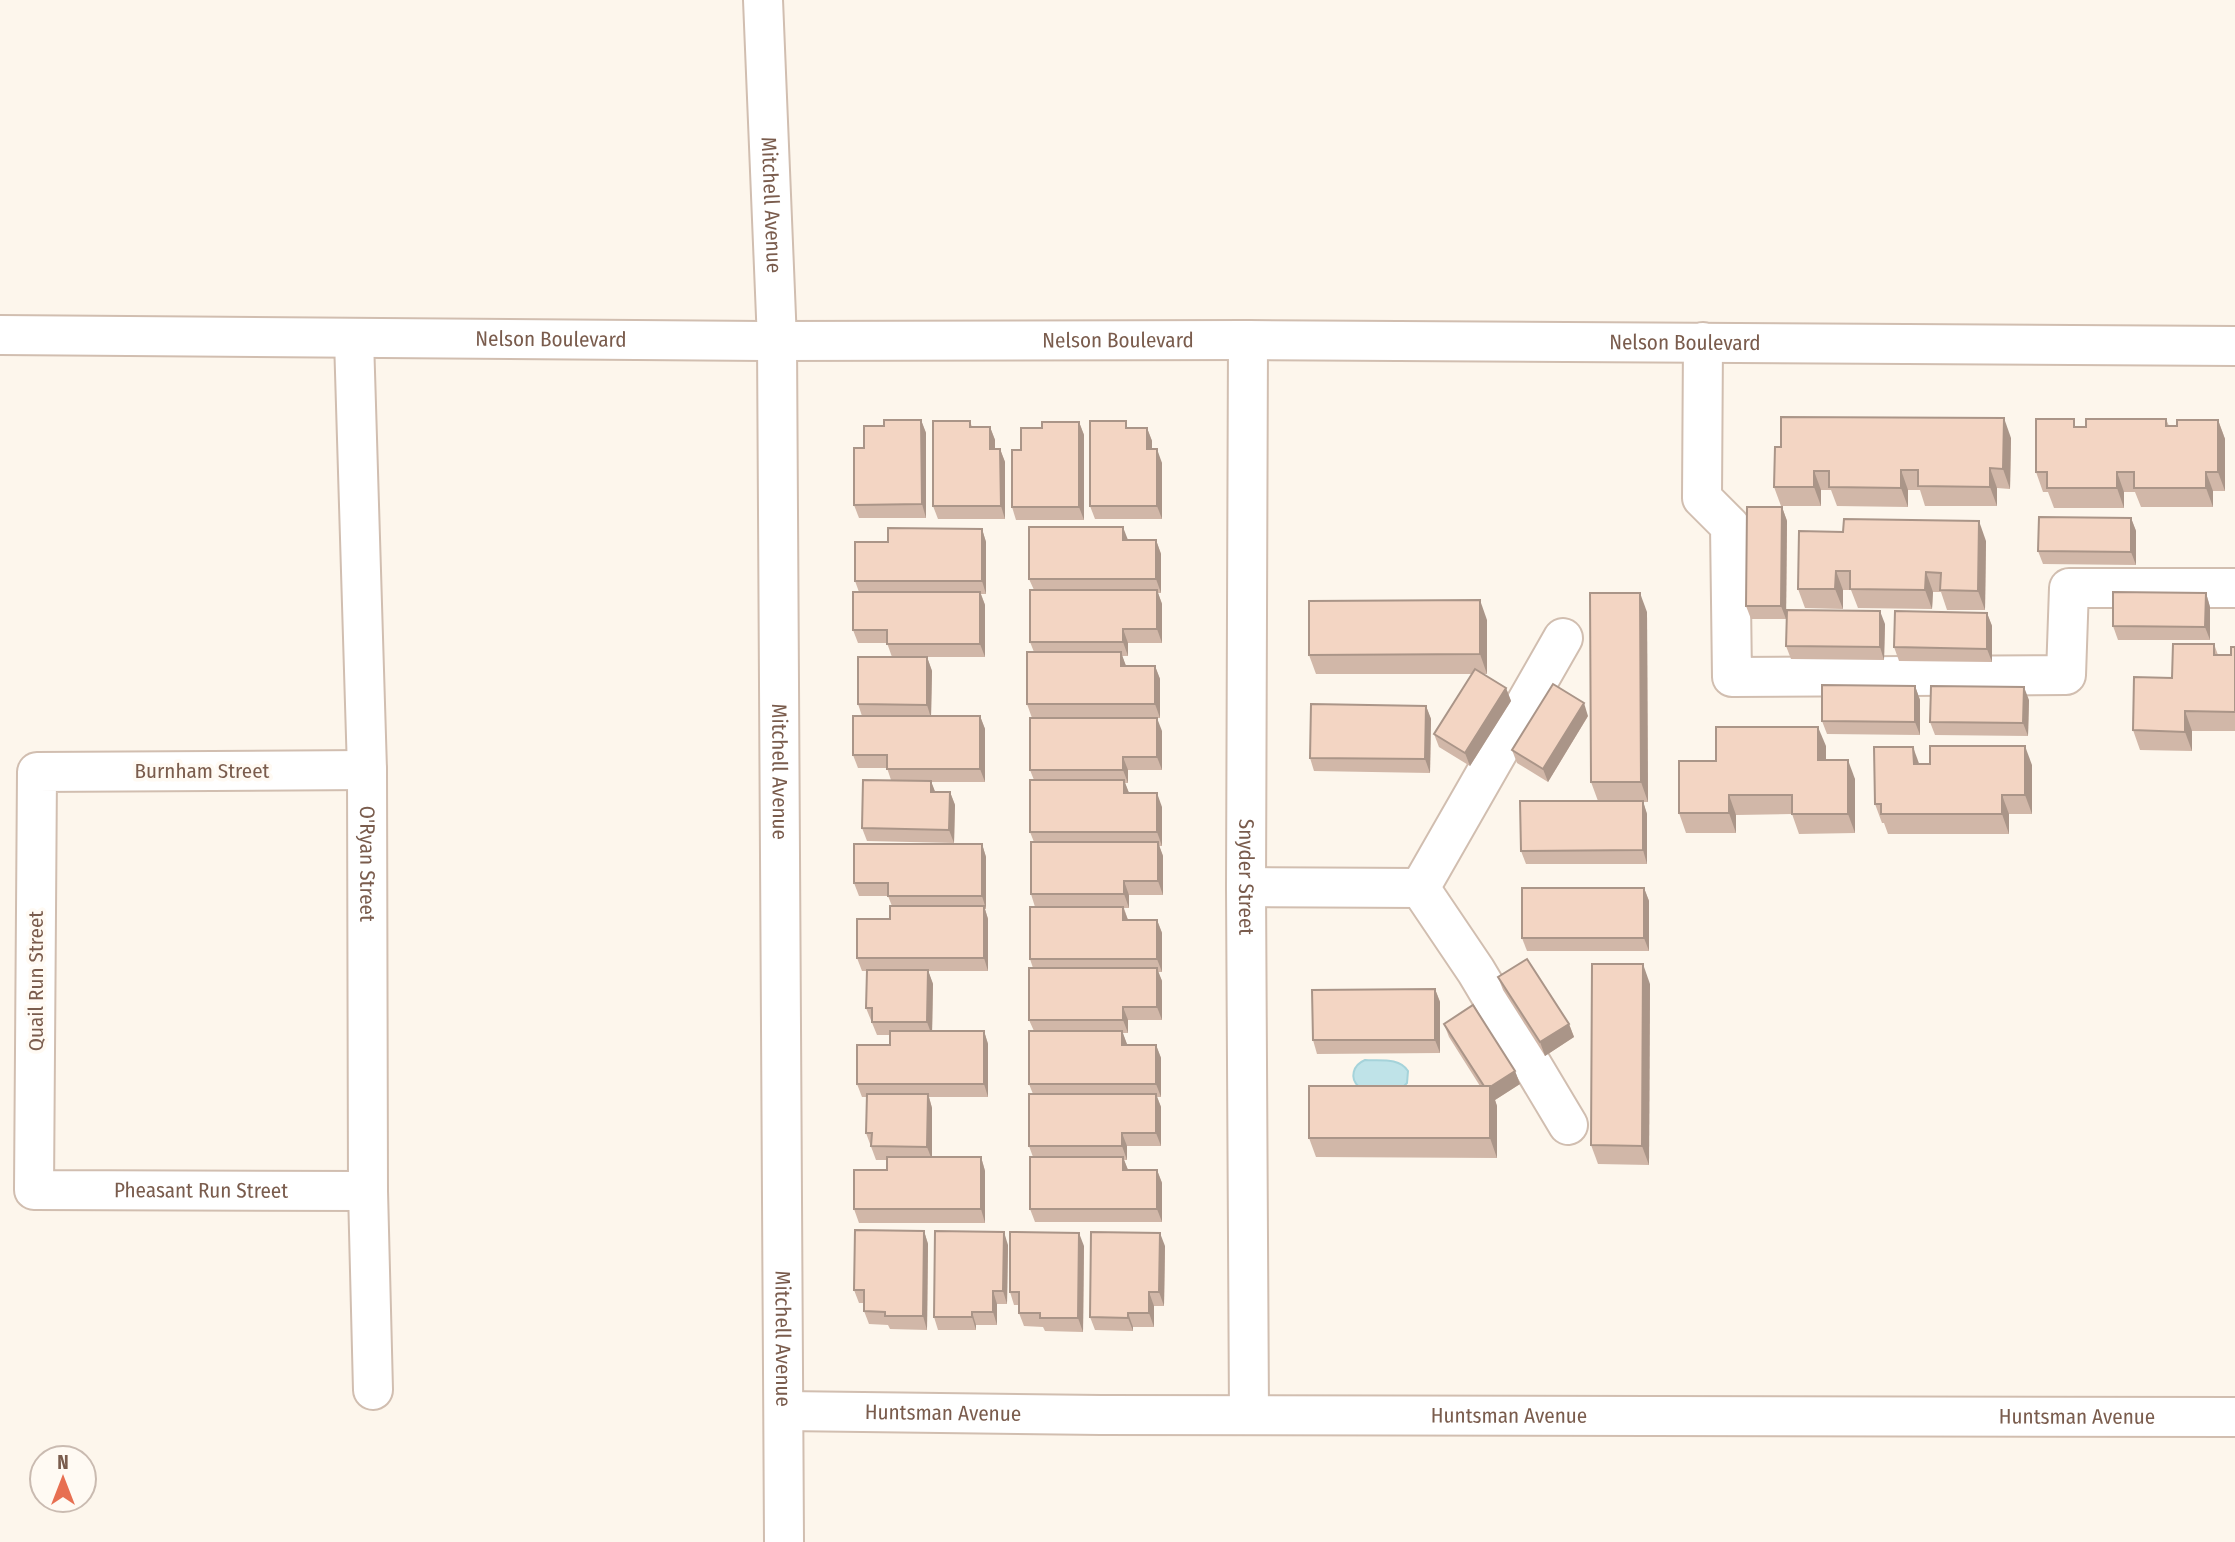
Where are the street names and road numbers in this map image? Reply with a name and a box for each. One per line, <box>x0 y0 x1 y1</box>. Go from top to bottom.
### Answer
street label: Mitchell Avenue <box>756 136 787 274</box>
street label: Nelson Boulevard <box>475 326 627 353</box>
street label: Nelson Boulevard <box>1042 327 1194 353</box>
street label: Nelson Boulevard <box>1609 329 1761 356</box>
street label: Mitchell Avenue <box>766 703 793 840</box>
street label: Burnham Street <box>135 758 270 784</box>
street label: O'Ryan Street <box>354 806 380 922</box>
street label: Snyder Street <box>1233 819 1259 935</box>
street label: Quail Run Street <box>23 911 49 1051</box>
street label: Pheasant Run Street <box>114 1177 288 1204</box>
street label: Mitchell Avenue <box>769 1270 796 1407</box>
street label: Huntsman Avenue <box>865 1399 1021 1427</box>
street label: Huntsman Avenue <box>1431 1403 1587 1429</box>
street label: Huntsman Avenue <box>1999 1404 2155 1430</box>

